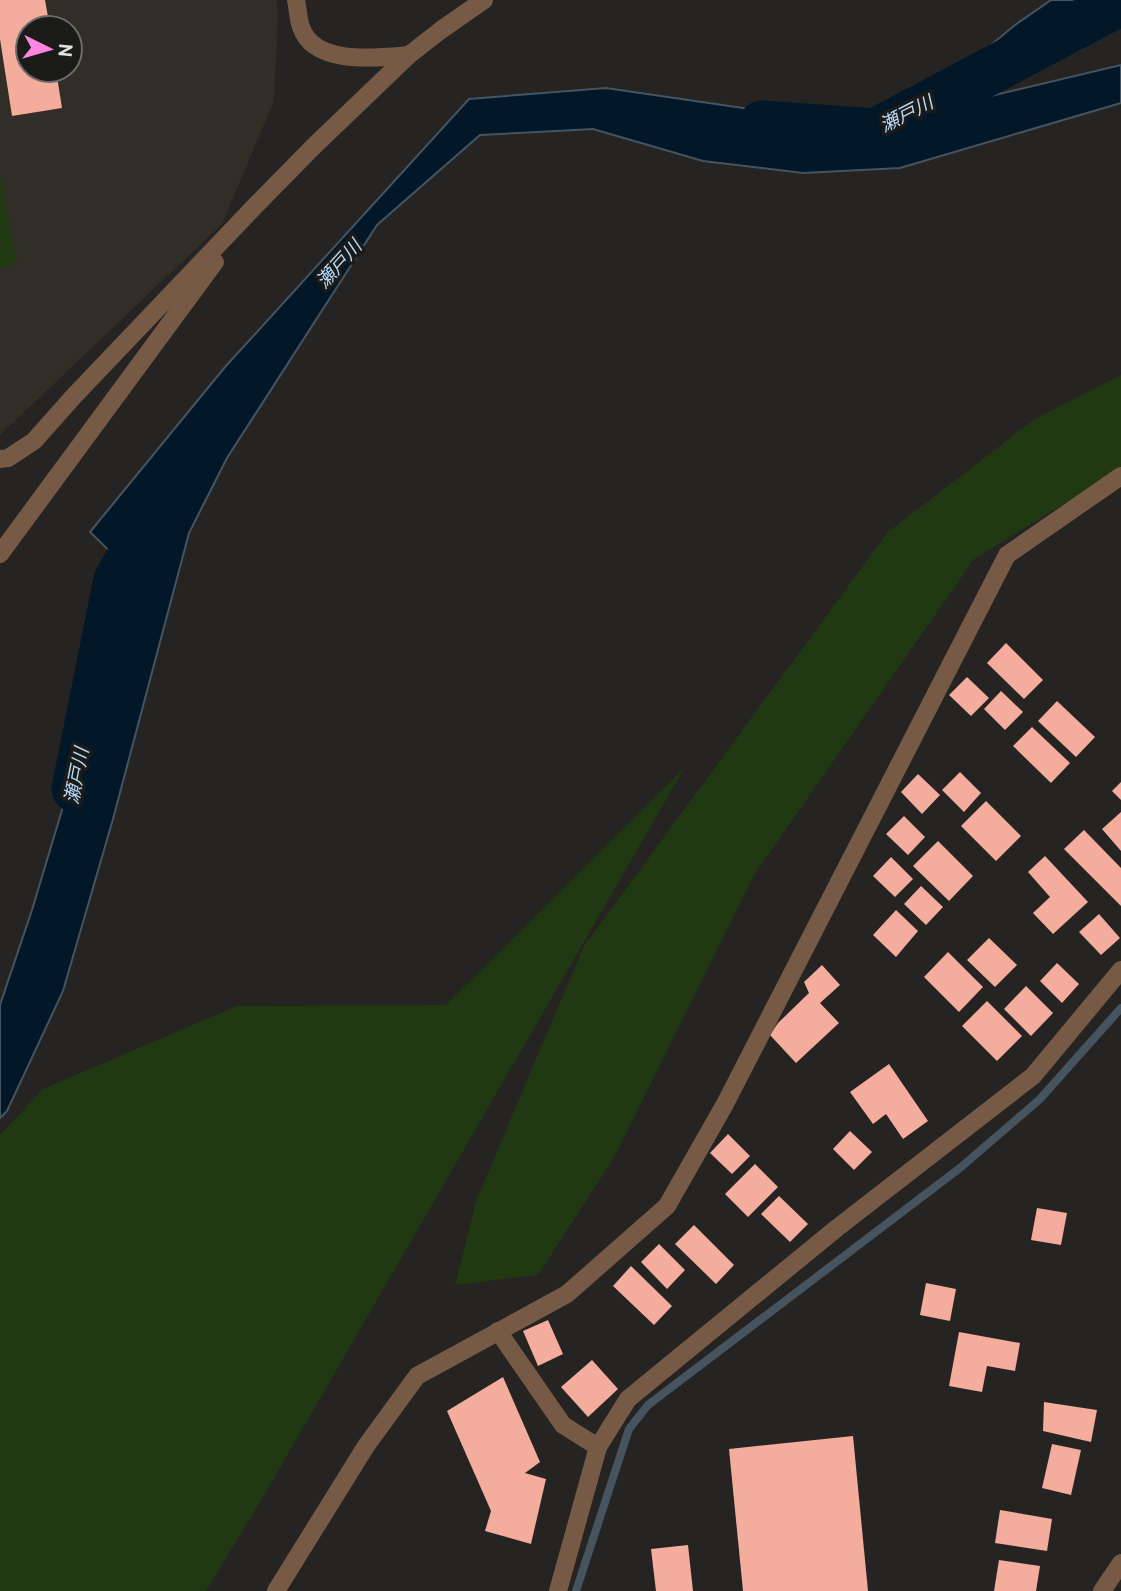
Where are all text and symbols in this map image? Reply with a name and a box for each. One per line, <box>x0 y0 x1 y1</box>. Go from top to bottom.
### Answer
north arrow <box>14 14 84 84</box>
text: N <box>51 42 76 58</box>
water label: 瀬戸川 <box>876 90 940 139</box>
water label: 瀬戸川 <box>312 234 369 294</box>
water label: 瀬戸川 <box>61 744 96 806</box>

